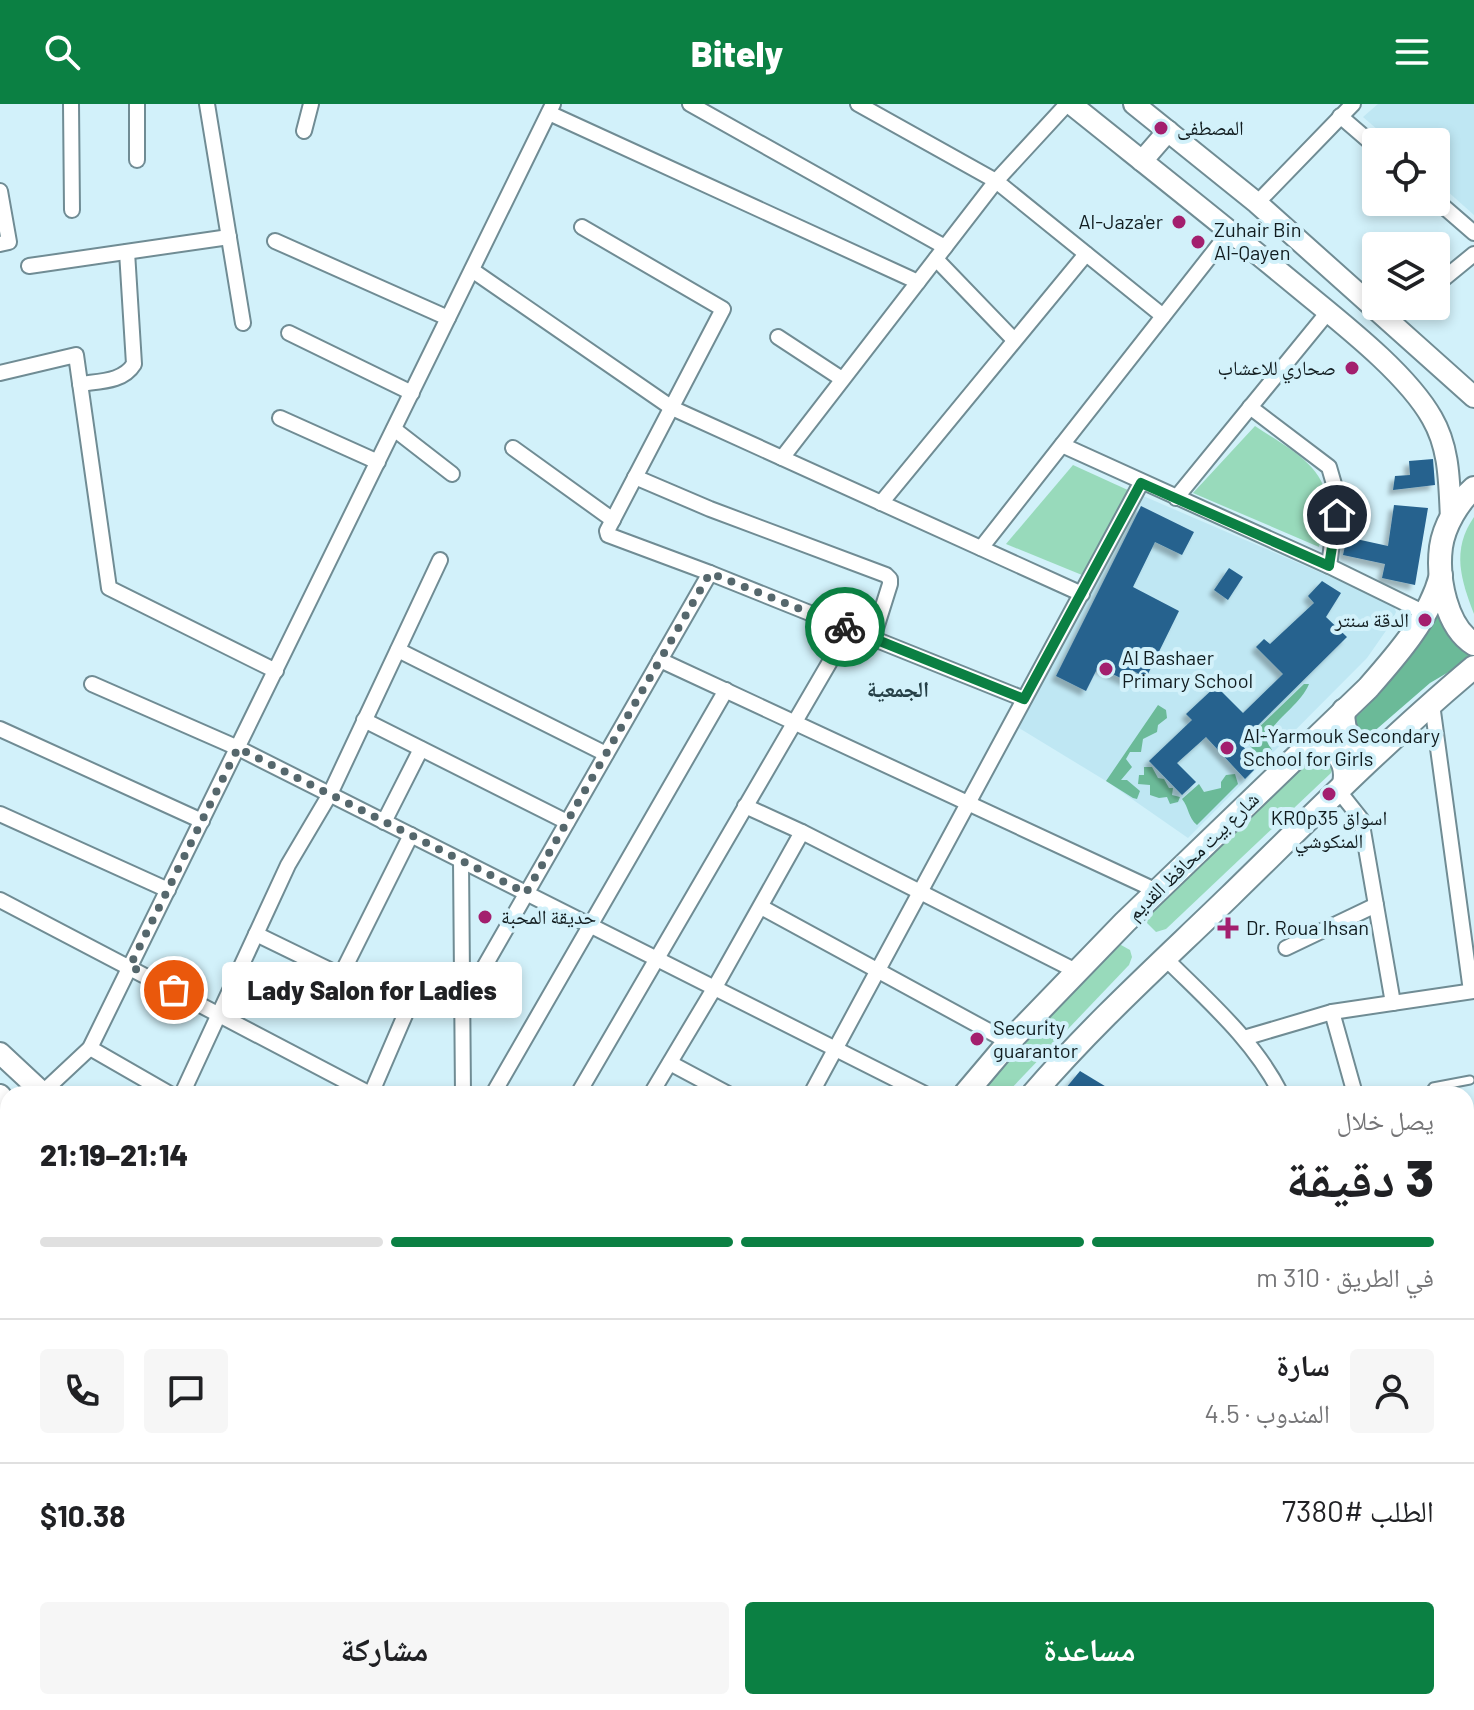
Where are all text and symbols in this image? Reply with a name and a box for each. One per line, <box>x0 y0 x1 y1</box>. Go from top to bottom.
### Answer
icon: search <box>40 30 84 74</box>
icon: menu <box>1390 30 1434 74</box>
text: Bitely <box>691 31 783 74</box>
place label: المصطفى <box>1177 115 1244 140</box>
marker: المصطفى <box>1152 119 1170 137</box>
map controls <box>1362 128 1450 320</box>
button: locate <box>1362 128 1450 216</box>
place label: Al-Jaza'er <box>1078 209 1163 233</box>
marker: Al-Jaza'er <box>1170 213 1188 231</box>
place label: Zuhair Bin Al-Qayen <box>1214 217 1302 264</box>
button: layers <box>1362 232 1450 320</box>
marker: Zuhair Bin Al-Qayen <box>1189 233 1207 251</box>
place label: صحاري للاعشاب <box>1218 355 1336 384</box>
marker: صحاري للاعشاب <box>1343 359 1361 377</box>
pin <box>1303 481 1371 549</box>
icon: home <box>1315 493 1359 537</box>
courier <box>805 587 885 667</box>
icon: bike <box>823 605 867 649</box>
place label: الدقة سنتر <box>1334 607 1409 631</box>
marker: الدقة سنتر <box>1416 611 1434 629</box>
place label: Al Bashaer Primary School <box>1122 645 1253 692</box>
marker: Al Bashaer Primary School <box>1097 660 1115 678</box>
district label: الجمعية <box>867 675 929 702</box>
place label: Al-Yarmouk Secondary School for Girls <box>1243 723 1440 770</box>
marker: Al-Yarmouk Secondary School for Girls <box>1218 739 1236 757</box>
marker: KR0p35 اسواق المنكوشي <box>1320 785 1338 803</box>
street label: شارع بيت محافظ القديم <box>1121 786 1265 927</box>
place label: KR0p35 اسواق المنكوشي <box>1271 805 1387 857</box>
place label: حديقة المحبة <box>501 904 597 929</box>
marker: حديقة المحبة <box>476 908 494 926</box>
place label: Dr. Roua Ihsan <box>1246 915 1369 939</box>
marker: Dr. Roua Ihsan <box>1217 917 1239 939</box>
pin <box>140 956 208 1024</box>
callout: Lady Salon for Ladies <box>222 962 522 1018</box>
icon: bag <box>152 968 196 1012</box>
text: Lady Salon for Ladies <box>247 974 497 1005</box>
place label: Security guarantor <box>993 1015 1078 1062</box>
marker: Security guarantor <box>968 1030 986 1048</box>
text: يصل خلال <box>1336 1104 1434 1135</box>
text: 21:14–21:19 <box>40 1136 188 1172</box>
text: 3 دقيقة <box>1286 1145 1434 1207</box>
text: في الطريق · 310 m <box>1256 1261 1434 1292</box>
text: سارة <box>1276 1346 1330 1382</box>
button: phone <box>40 1349 124 1433</box>
button: chat <box>144 1349 228 1433</box>
button: person <box>1350 1349 1434 1433</box>
text: المندوب · 4.5 <box>1205 1397 1330 1428</box>
text: الطلب #7380 <box>1282 1492 1434 1528</box>
text: $10.38 <box>40 1497 125 1533</box>
button: مشاركة <box>40 1602 729 1694</box>
button: مساعدة <box>745 1602 1434 1694</box>

